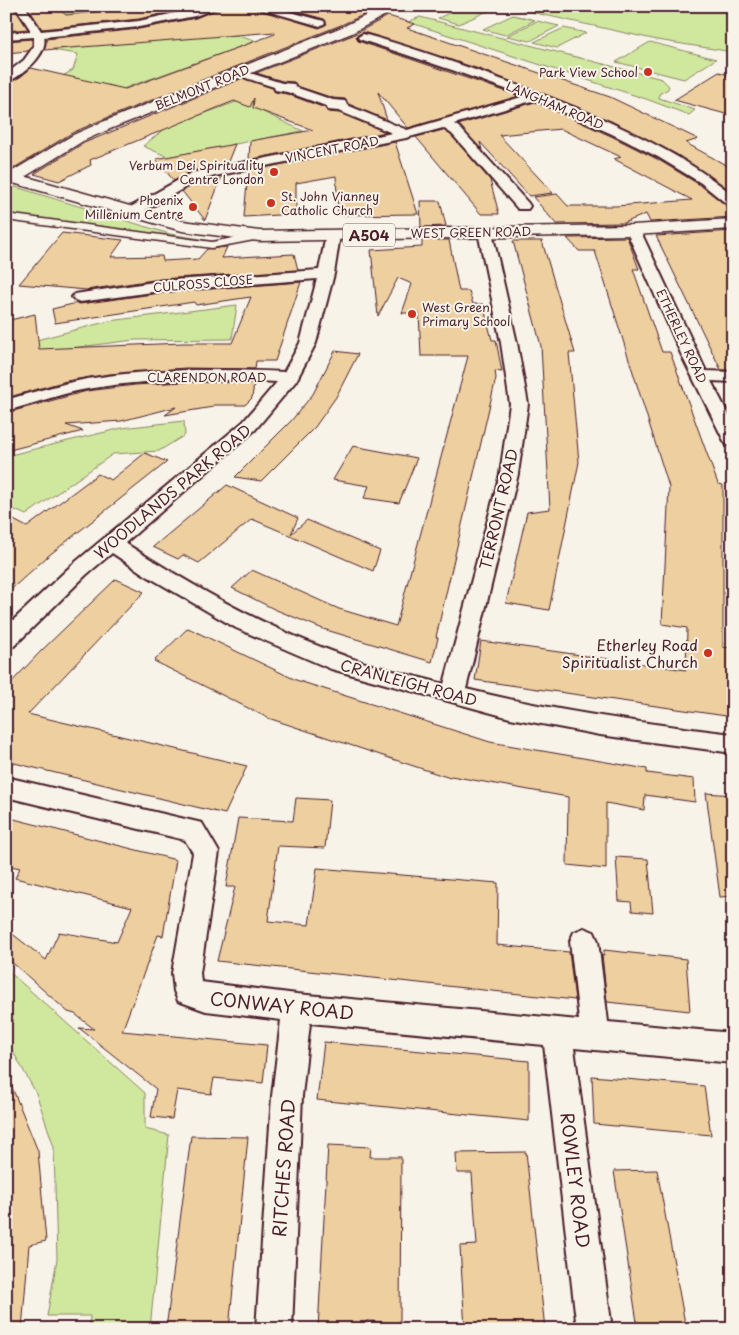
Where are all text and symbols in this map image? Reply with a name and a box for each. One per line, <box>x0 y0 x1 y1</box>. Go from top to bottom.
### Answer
street label: BELMONT ROAD <box>152 60 252 114</box>
place label: Park View School <box>539 63 638 81</box>
marker: Park View School <box>642 66 654 78</box>
street label: LANGHAM ROAD <box>503 76 607 134</box>
street label: VINCENT ROAD <box>284 131 380 167</box>
place label: Verbum Dei Spirituality Centre London <box>129 156 264 188</box>
marker: Verbum Dei Spirituality Centre London <box>268 166 280 178</box>
place label: St. John Vianney Catholic Church <box>281 187 379 219</box>
place label: Phoenix Millenium Centre <box>85 191 183 223</box>
marker: St. John Vianney Catholic Church <box>265 197 277 209</box>
marker: Phoenix Millenium Centre <box>187 201 199 213</box>
street label: WEST GREEN ROAD <box>411 222 531 242</box>
road number: A504 <box>343 224 395 246</box>
street label: CULROSS CLOSE <box>152 270 254 296</box>
street label: ETHERLEY ROAD <box>652 286 712 386</box>
place label: West Green Primary School <box>422 298 510 330</box>
marker: West Green Primary School <box>406 308 418 320</box>
street label: CLARENDON ROAD <box>147 368 267 386</box>
street label: WOODLANDS PARK ROAD <box>88 418 256 564</box>
street label: TERRONT ROAD <box>473 446 523 572</box>
place label: Etherley Road Spiritualist Church <box>562 633 698 673</box>
marker: Etherley Road Spiritualist Church <box>702 647 714 659</box>
street label: CRANLEIGH ROAD <box>338 653 480 711</box>
street label: CONWAY ROAD <box>209 984 355 1026</box>
street label: RITCHES ROAD <box>265 1098 301 1238</box>
street label: ROWLEY ROAD <box>554 1111 598 1249</box>

